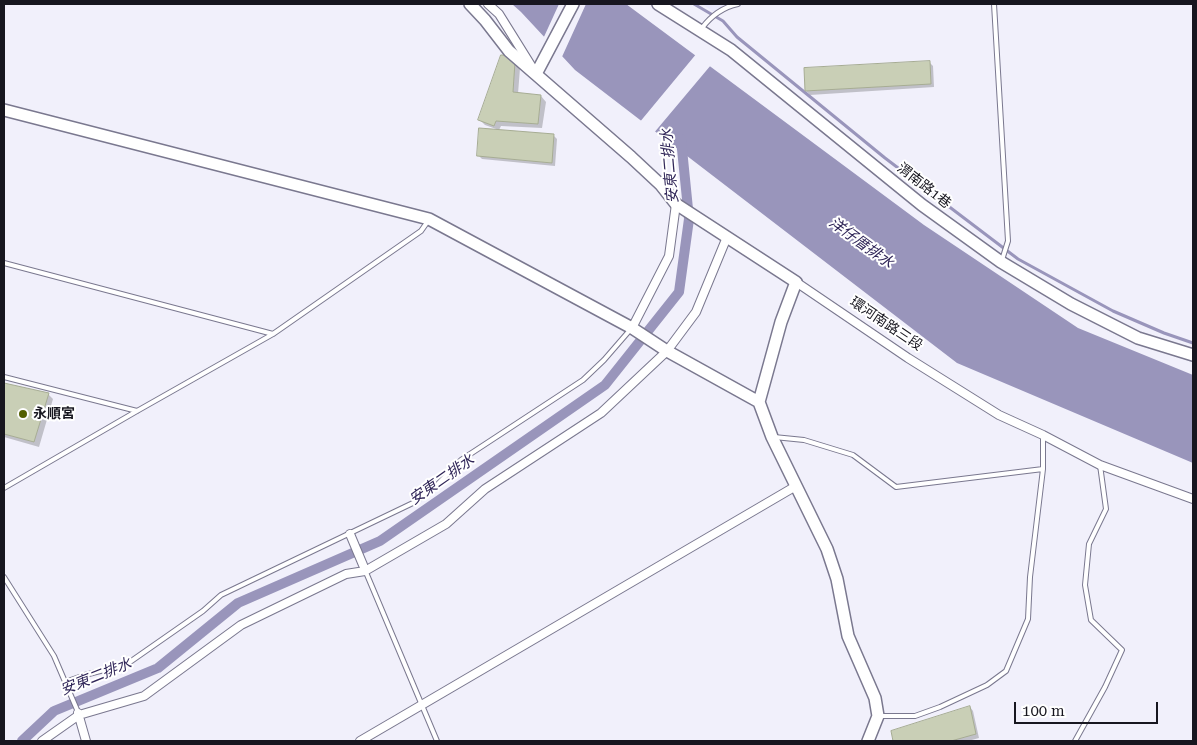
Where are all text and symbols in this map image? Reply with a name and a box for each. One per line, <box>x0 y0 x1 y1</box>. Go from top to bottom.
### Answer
water label: 安東二排水 <box>658 128 682 204</box>
street label: 渭南路1巷 <box>894 160 954 212</box>
water label: 洋仔厝排水 <box>825 214 897 272</box>
street label: 環河南路三段 <box>846 294 926 354</box>
place label: 永順宮 <box>33 406 75 422</box>
marker: 永順宮 <box>17 408 29 420</box>
water label: 安東二排水 <box>406 451 478 509</box>
water label: 安東二排水 <box>58 655 134 699</box>
scale bar <box>1017 692 1161 724</box>
text: 100 m <box>1022 702 1065 720</box>

